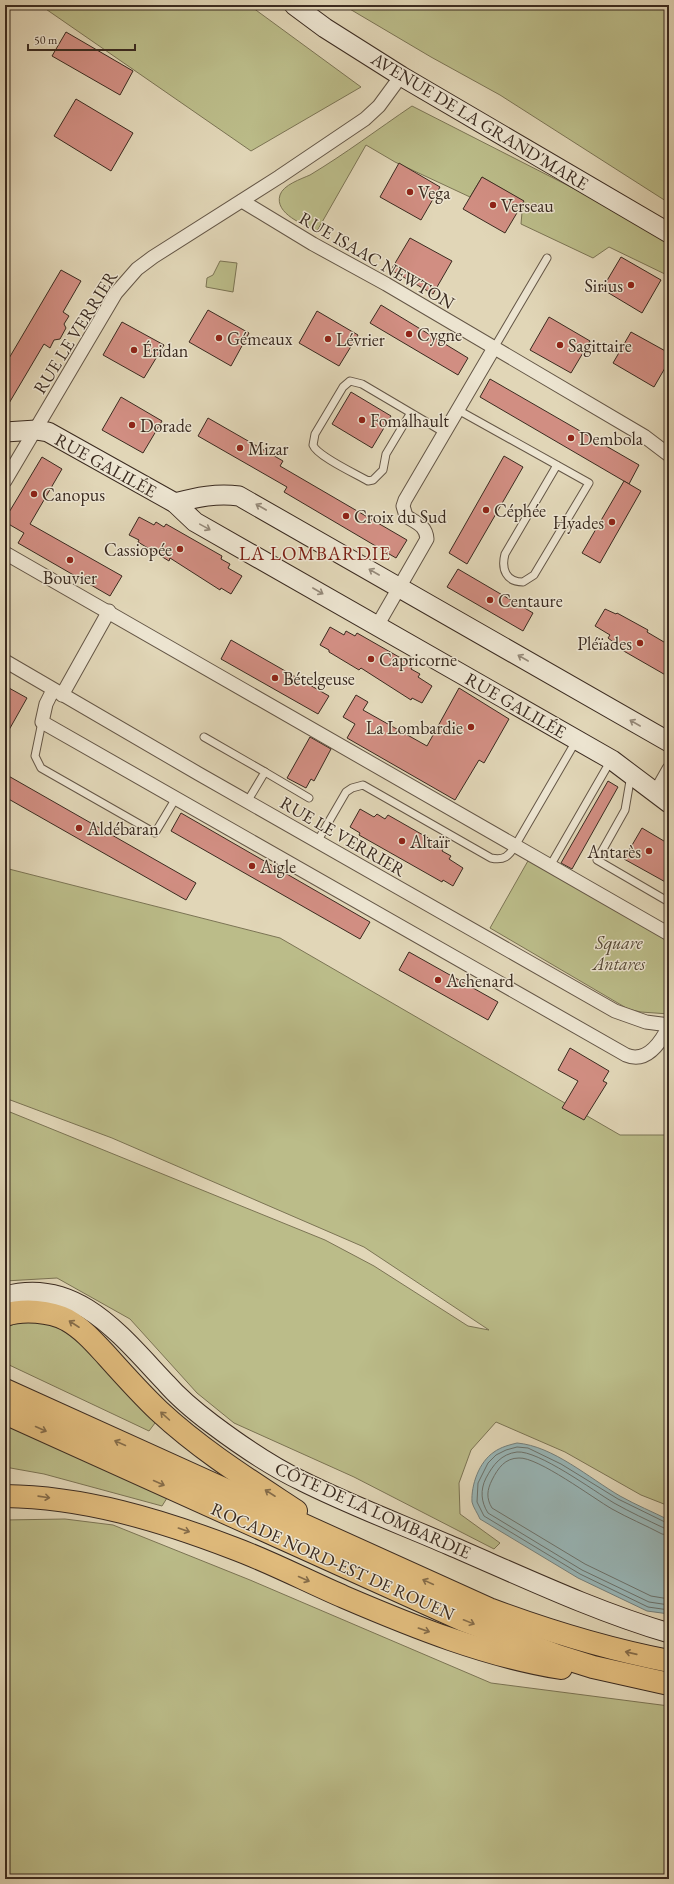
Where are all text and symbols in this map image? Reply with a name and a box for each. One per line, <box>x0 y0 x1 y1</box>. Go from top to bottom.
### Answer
scale bar <box>28 26 135 52</box>
text: 50 m <box>34 32 58 48</box>
street label: AVENUE DE LA GRAND'MARE <box>366 46 593 195</box>
place label: Vega <box>418 181 451 204</box>
marker: Vega <box>405 187 415 197</box>
place label: Verseau <box>501 194 554 217</box>
marker: Verseau <box>488 200 498 210</box>
street label: RUE ISAAC NEWTON <box>295 206 459 314</box>
street label: RUE LE VERRIER <box>28 266 122 398</box>
place label: Sirius <box>584 274 623 297</box>
marker: Sirius <box>626 280 636 290</box>
place label: Cygne <box>417 323 462 346</box>
place label: Gémeaux <box>227 327 293 350</box>
place label: Lévrier <box>336 328 385 351</box>
marker: Cygne <box>404 329 414 339</box>
marker: Gémeaux <box>214 333 224 343</box>
marker: Lévrier <box>323 334 333 344</box>
place label: Sagittaire <box>568 334 632 357</box>
place label: Éridan <box>142 339 189 362</box>
marker: Sagittaire <box>555 340 565 350</box>
marker: Éridan <box>129 345 139 355</box>
place label: Fomalhault <box>370 409 449 432</box>
place label: Dorade <box>140 414 192 437</box>
marker: Fomalhault <box>357 415 367 425</box>
marker: Dorade <box>127 420 137 430</box>
place label: Dembola <box>579 427 644 450</box>
street label: RUE GALILÉE <box>51 428 161 502</box>
marker: Dembola <box>566 433 576 443</box>
place label: Mizar <box>248 437 289 460</box>
marker: Mizar <box>235 443 245 453</box>
place label: Canopus <box>42 483 105 506</box>
marker: Canopus <box>29 489 39 499</box>
place label: Céphée <box>494 499 546 522</box>
one-way arrow <box>255 503 267 511</box>
place label: Croix du Sud <box>354 505 448 528</box>
marker: Céphée <box>481 505 491 515</box>
marker: Croix du Sud <box>341 511 351 521</box>
place label: Hyades <box>553 511 604 534</box>
marker: Hyades <box>607 517 617 527</box>
one-way arrow <box>199 524 211 532</box>
place label: Cassiopée <box>104 538 172 561</box>
district label: LA LOMBARDIE <box>239 541 391 566</box>
marker: Cassiopée <box>175 544 185 554</box>
marker: Bouvier <box>65 555 75 565</box>
place label: Bouvier <box>43 566 97 589</box>
one-way arrow <box>368 568 380 576</box>
one-way arrow <box>312 588 324 596</box>
place label: Centaure <box>498 589 563 612</box>
marker: Centaure <box>485 595 495 605</box>
place label: Pléïades <box>577 632 632 655</box>
marker: Pléïades <box>635 638 645 648</box>
place label: Capricorne <box>379 648 457 671</box>
one-way arrow <box>517 653 529 661</box>
marker: Capricorne <box>366 654 376 664</box>
place label: Bételgeuse <box>283 667 355 690</box>
street label: RUE GALILÉE <box>461 667 571 743</box>
marker: Bételgeuse <box>270 673 280 683</box>
place label: La Lombardie <box>366 716 463 739</box>
one-way arrow <box>629 718 641 726</box>
marker: La Lombardie <box>466 722 476 732</box>
street label: RUE LE VERRIER <box>276 791 410 881</box>
place label: Aldébaran <box>86 817 159 840</box>
marker: Aldébaran <box>74 823 84 833</box>
place label: Altaïr <box>409 830 450 853</box>
marker: Altaïr <box>397 836 407 846</box>
place label: Antarès <box>586 840 641 863</box>
marker: Antarès <box>644 846 654 856</box>
place label: Aigle <box>259 855 296 878</box>
marker: Aigle <box>247 861 257 871</box>
park label: Square Antares <box>591 931 646 975</box>
place label: Achenard <box>445 969 515 992</box>
marker: Achenard <box>433 975 443 985</box>
one-way arrow <box>69 1320 80 1328</box>
one-way arrow <box>160 1412 170 1421</box>
one-way arrow <box>34 1426 46 1433</box>
one-way arrow <box>114 1439 126 1446</box>
street label: CÔTE DE LA LOMBARDIE <box>271 1456 475 1564</box>
one-way arrow <box>153 1480 165 1487</box>
one-way arrow <box>264 1489 276 1497</box>
one-way arrow <box>37 1493 50 1501</box>
street label: ROCADE NORD-EST DE ROUEN <box>208 1497 459 1626</box>
one-way arrow <box>177 1527 189 1535</box>
one-way arrow <box>298 1576 310 1583</box>
one-way arrow <box>422 1578 434 1585</box>
one-way arrow <box>462 1619 474 1627</box>
one-way arrow <box>418 1626 430 1634</box>
one-way arrow <box>625 1649 638 1656</box>

